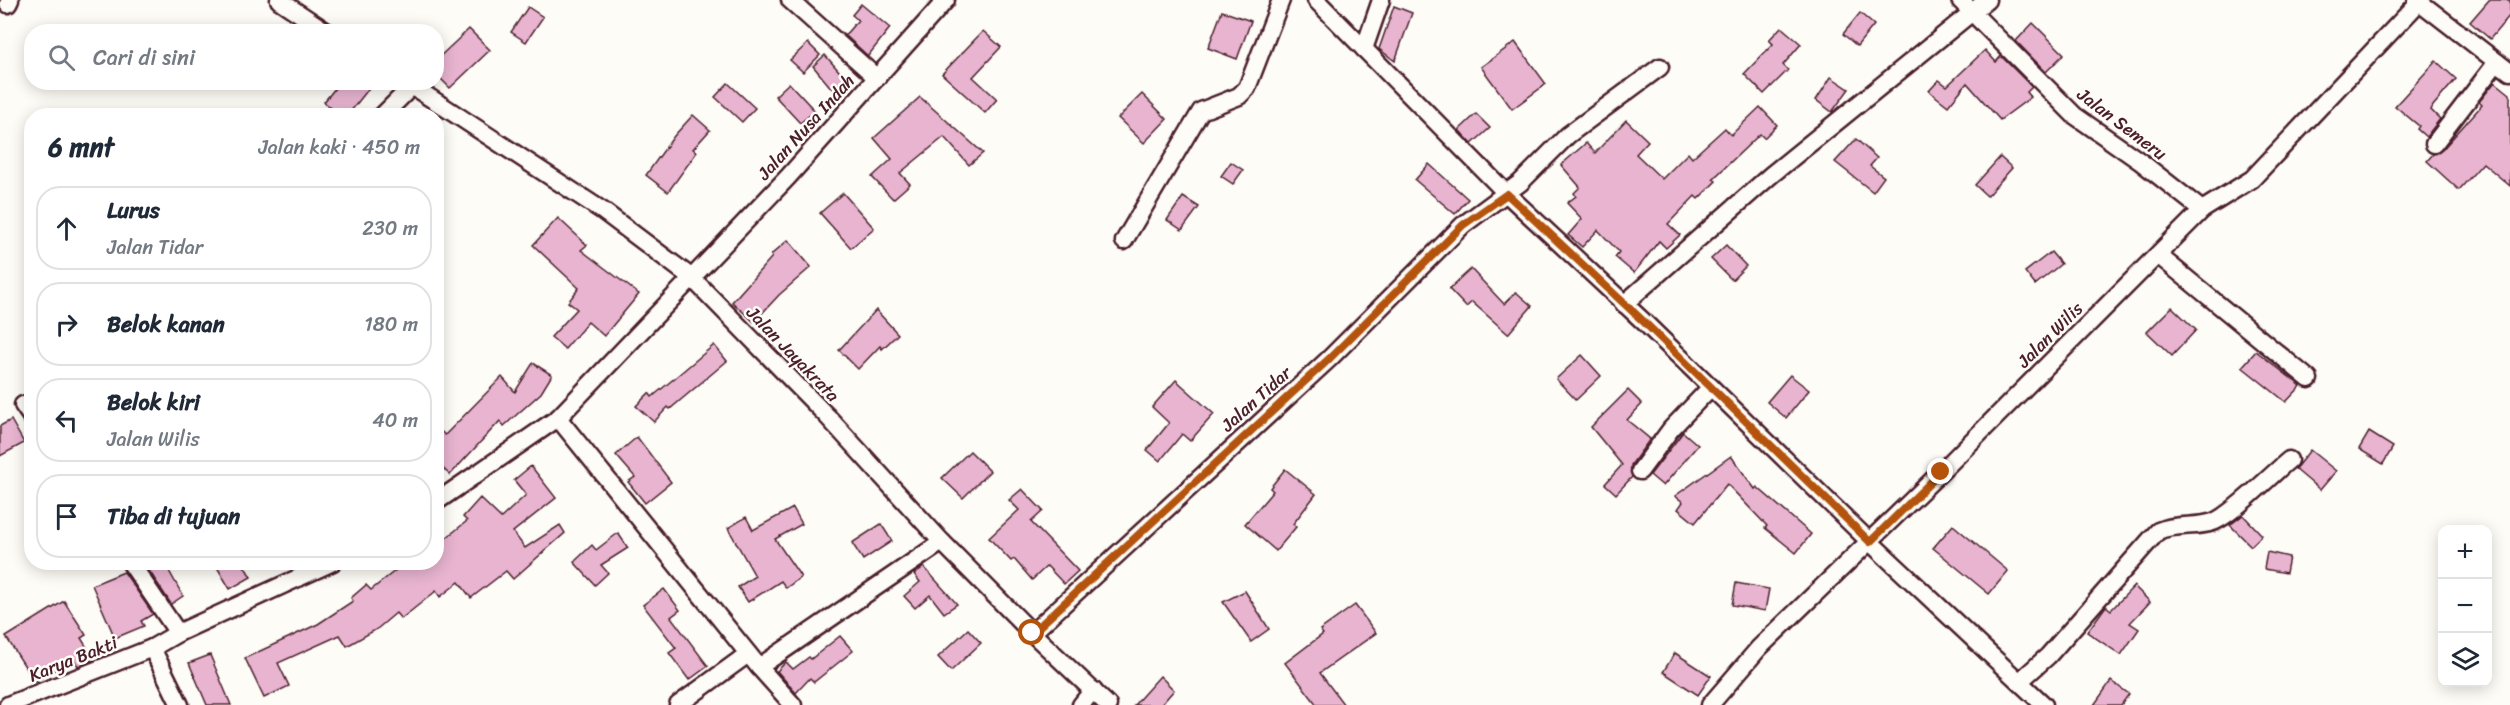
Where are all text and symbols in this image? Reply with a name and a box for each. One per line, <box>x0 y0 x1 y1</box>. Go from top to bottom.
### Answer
search box <box>24 24 444 90</box>
text: Cari di sini <box>93 38 195 77</box>
icon: search <box>45 41 78 74</box>
street label: Jalan Nusa Indah <box>749 66 863 188</box>
street label: Jalan Semeru <box>2069 79 2174 169</box>
text: 6 mnt <box>48 124 114 170</box>
text: Jalan kaki · 450 m <box>258 130 420 165</box>
text: Lurus <box>107 191 160 230</box>
text: 230 m <box>362 211 418 246</box>
icon: ahead <box>50 212 83 245</box>
text: Jalan Tidar <box>107 230 203 265</box>
street label: Jalan Wilis <box>2008 294 2091 377</box>
street label: Jalan Jayakrata <box>738 298 848 410</box>
text: Belok kanan <box>107 305 225 344</box>
text: 180 m <box>364 307 418 342</box>
icon: right <box>50 308 83 341</box>
street label: Jalan Tidar <box>1212 357 1300 440</box>
text: Belok kiri <box>107 383 200 422</box>
text: 40 m <box>372 403 418 438</box>
icon: left <box>50 404 83 437</box>
text: Jalan Wilis <box>107 422 200 457</box>
route end <box>1927 458 1953 484</box>
text: Tiba di tujuan <box>107 497 240 536</box>
icon: arrive <box>50 500 83 533</box>
map controls <box>2438 525 2492 687</box>
button: + <box>2438 525 2492 579</box>
button: − <box>2438 579 2492 633</box>
route start <box>1018 619 1044 645</box>
street label: Karya Bakti <box>24 626 123 691</box>
button: layers <box>2438 633 2492 687</box>

